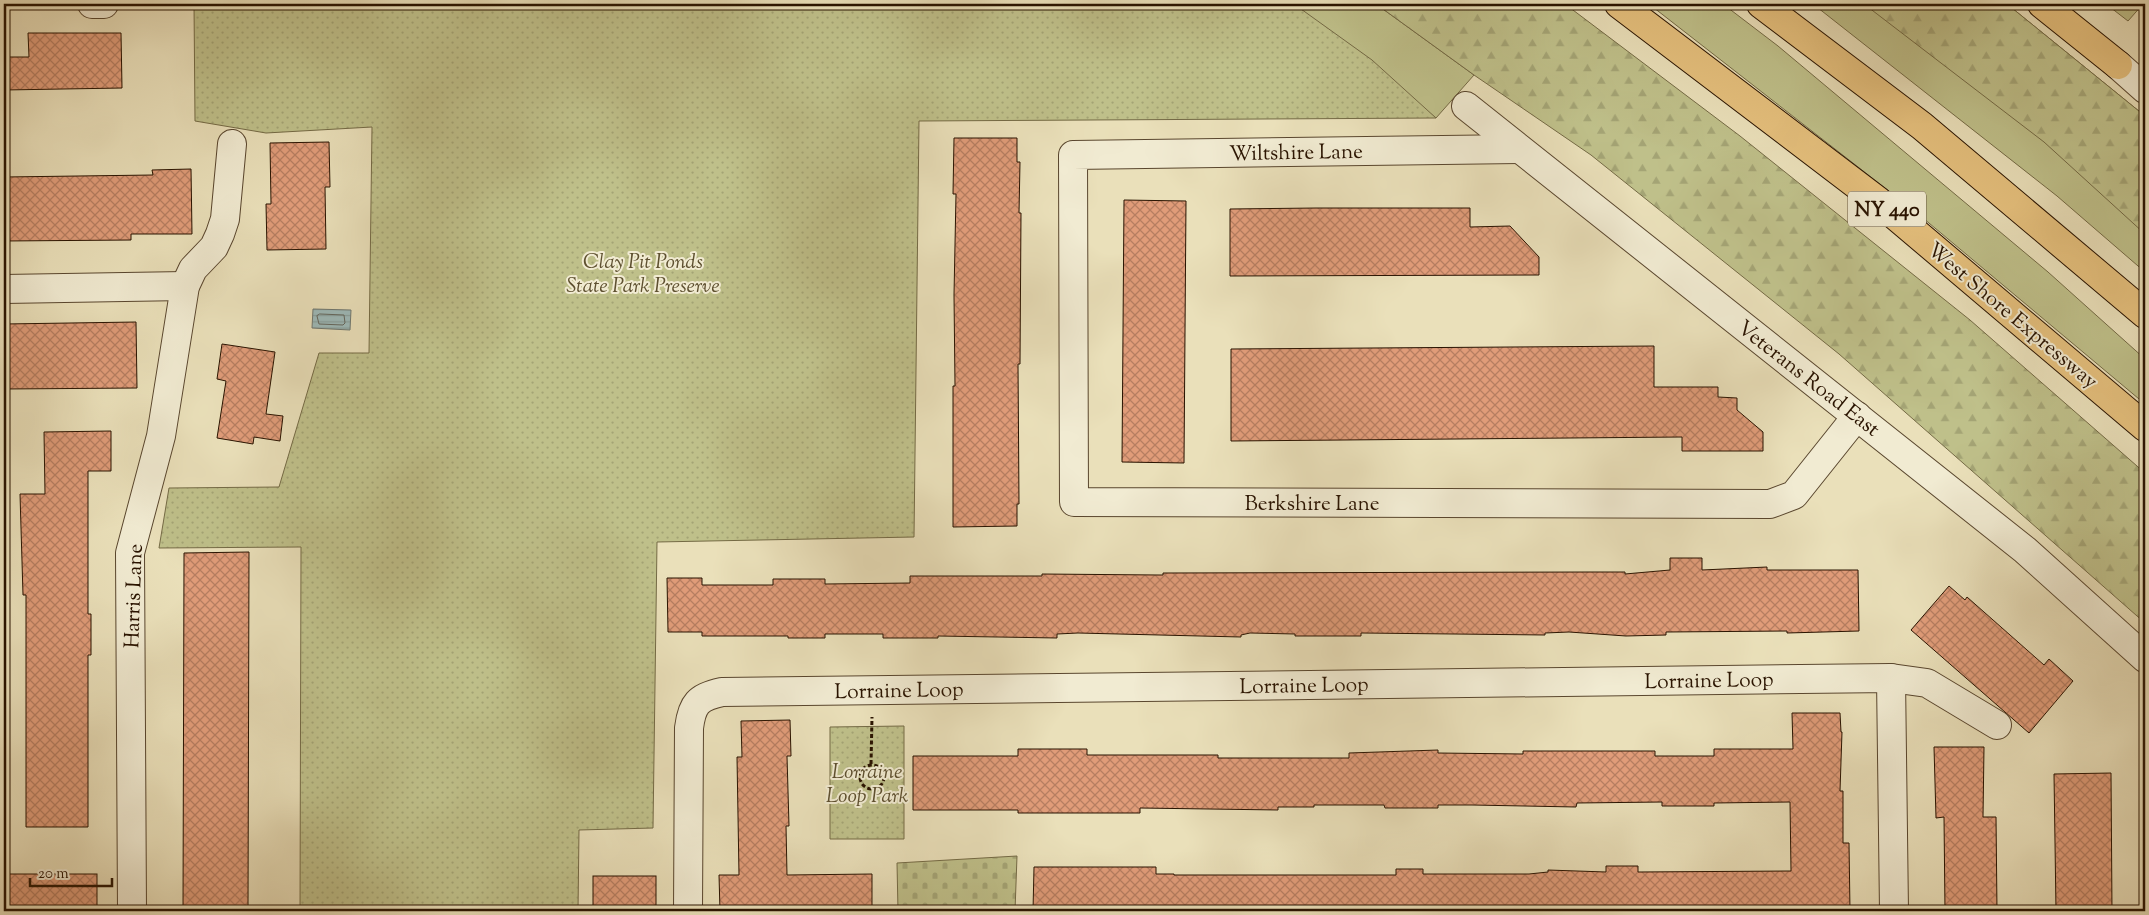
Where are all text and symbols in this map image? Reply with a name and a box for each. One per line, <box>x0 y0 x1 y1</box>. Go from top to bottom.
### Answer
street label: Wiltshire Lane <box>1229 138 1363 170</box>
road number: NY 440 <box>1848 192 1926 226</box>
street label: West Shore Expressway <box>1920 236 2104 397</box>
park label: Clay Pit Ponds State Park Preserve <box>566 248 720 302</box>
street label: Veterans Road East <box>1730 314 1885 445</box>
street label: Berkshire Lane <box>1244 490 1380 520</box>
street label: Harris Lane <box>118 543 152 649</box>
street label: Lorraine Loop <box>1644 666 1774 698</box>
street label: Lorraine Loop <box>1239 671 1369 703</box>
street label: Lorraine Loop <box>834 676 964 708</box>
park label: Lorraine Loop Park <box>826 758 909 812</box>
scale bar <box>30 855 112 887</box>
text: 20 m <box>38 864 69 885</box>

